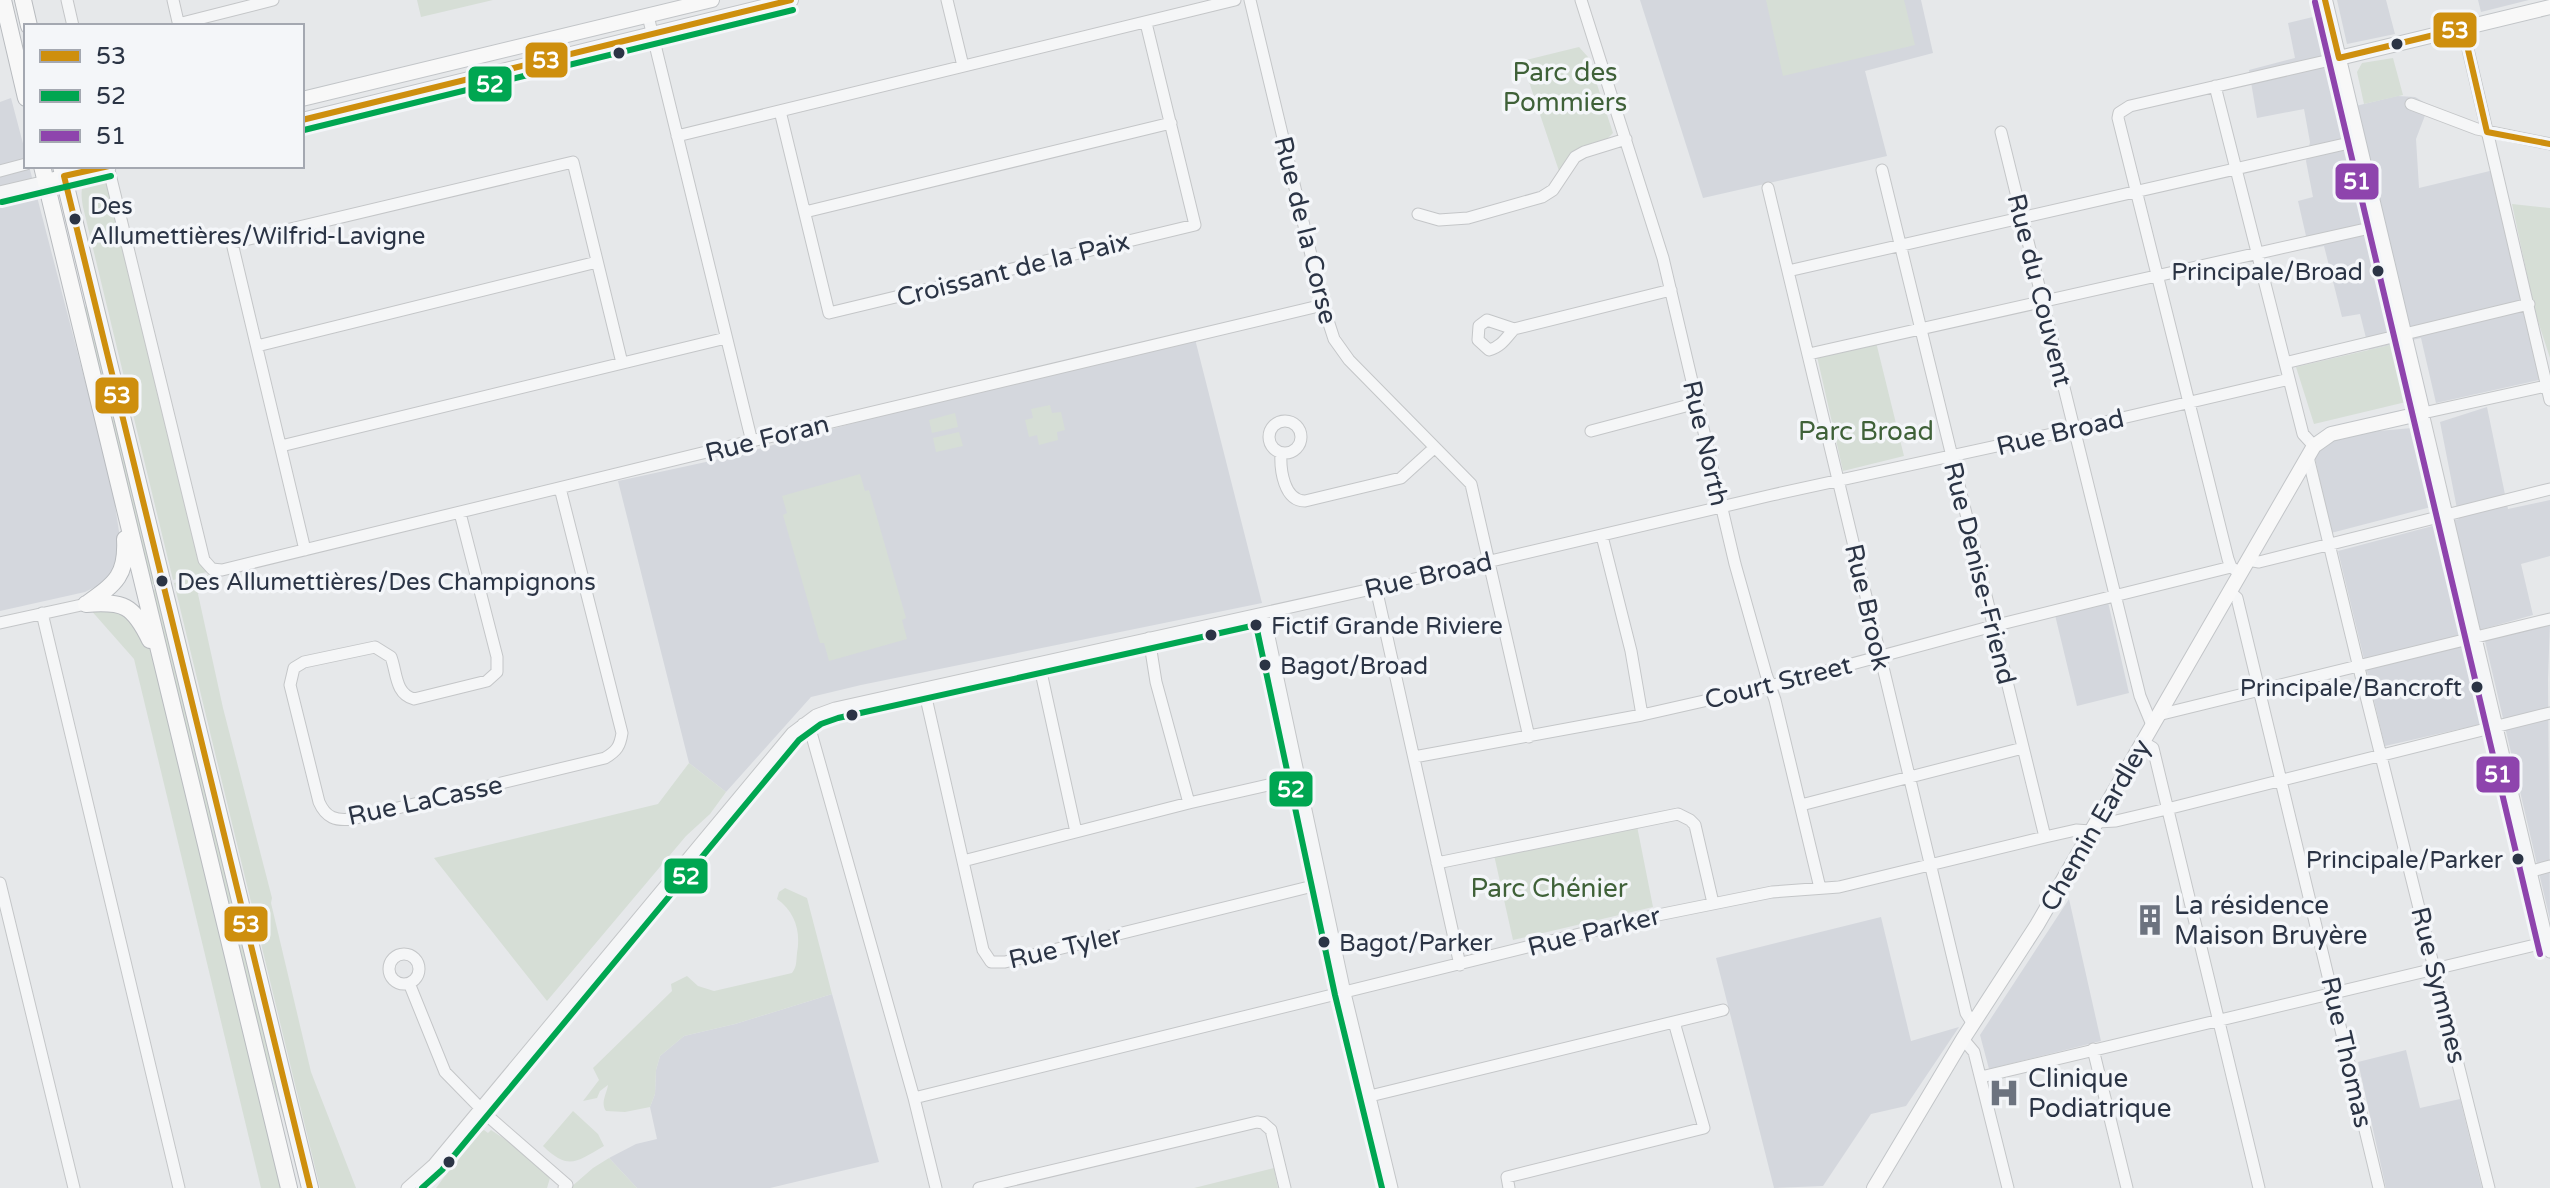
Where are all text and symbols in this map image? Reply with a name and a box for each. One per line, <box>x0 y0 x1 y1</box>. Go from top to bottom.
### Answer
line badge: 53 <box>2432 11 2478 49</box>
text: 53 <box>2441 18 2469 44</box>
legend <box>24 24 304 168</box>
unlabelled marker <box>2389 36 2405 52</box>
line badge: 53 <box>524 41 569 79</box>
text: 53 <box>96 42 126 71</box>
unlabelled marker <box>611 45 627 61</box>
text: 53 <box>532 48 560 74</box>
park label: Parc des Pommiers <box>1503 57 1627 118</box>
line badge: 52 <box>467 65 513 103</box>
text: 52 <box>476 72 504 98</box>
text: 52 <box>96 82 126 111</box>
text: 51 <box>96 122 126 151</box>
street label: Rue de la Corse <box>1267 133 1344 327</box>
line badge: 51 <box>2334 162 2380 201</box>
text: 51 <box>2343 169 2371 195</box>
street label: Rue du Couvent <box>2001 190 2079 390</box>
place label: Des Allumettières/Wilfrid-Lavigne <box>90 192 425 251</box>
marker: Des Allumettières/Wilfrid-Lavigne <box>67 211 83 227</box>
street label: Croissant de la Paix <box>893 226 1133 313</box>
place label: Principale/Broad <box>2171 258 2363 287</box>
marker: Principale/Broad <box>2370 263 2386 279</box>
line badge: 53 <box>94 376 140 415</box>
street label: Rue North <box>1676 377 1735 509</box>
text: 53 <box>103 383 131 409</box>
street label: Rue Broad <box>1993 403 2127 462</box>
street label: Rue Foran <box>702 408 832 469</box>
park label: Parc Broad <box>1798 416 1934 447</box>
street label: Rue Denise-Friend <box>1937 459 2022 688</box>
street label: Rue Brook <box>1838 541 1897 673</box>
street label: Rue Broad <box>1361 546 1495 605</box>
place label: Des Allumettières/Des Champignons <box>177 568 596 597</box>
marker: Des Allumettières/Des Champignons <box>154 573 170 589</box>
place label: Fictif Grande Riviere <box>1271 612 1503 641</box>
marker: Fictif Grande Riviere <box>1248 617 1264 633</box>
unlabelled marker <box>1203 627 1219 643</box>
street label: Court Street <box>1701 649 1855 716</box>
place label: Bagot/Broad <box>1280 652 1428 681</box>
marker: Bagot/Broad <box>1257 657 1273 673</box>
place label: Principale/Bancroft <box>2240 674 2462 703</box>
marker: Principale/Bancroft <box>2469 679 2485 695</box>
unlabelled marker <box>844 707 860 723</box>
street label: Chemin Eardley <box>2034 734 2157 917</box>
line badge: 51 <box>2475 755 2521 794</box>
text: 51 <box>2484 762 2512 788</box>
street label: Rue LaCasse <box>345 769 505 832</box>
line badge: 52 <box>1268 770 1314 808</box>
text: 52 <box>1277 777 1305 803</box>
place label: Principale/Parker <box>2306 846 2504 875</box>
marker: Principale/Parker <box>2510 851 2526 867</box>
line badge: 52 <box>663 857 709 895</box>
text: 52 <box>672 864 700 890</box>
park label: Parc Chénier <box>1470 873 1628 904</box>
place label: La résidence Maison Bruyère <box>2174 890 2368 951</box>
street label: Rue Parker <box>1524 900 1664 963</box>
building icon: La résidence Maison Bruyère <box>2133 903 2167 937</box>
street label: Rue Symmes <box>2404 904 2473 1066</box>
line badge: 53 <box>223 905 269 943</box>
text: 53 <box>232 912 260 938</box>
street label: Rue Tyler <box>1006 919 1125 976</box>
place label: Bagot/Parker <box>1339 929 1493 958</box>
marker: Bagot/Parker <box>1316 934 1332 950</box>
street label: Rue Thomas <box>2314 974 2379 1131</box>
place label: Clinique Podiatrique <box>2028 1063 2171 1124</box>
hospital icon: Clinique Podiatrique <box>1987 1076 2021 1110</box>
unlabelled marker <box>441 1154 457 1170</box>

